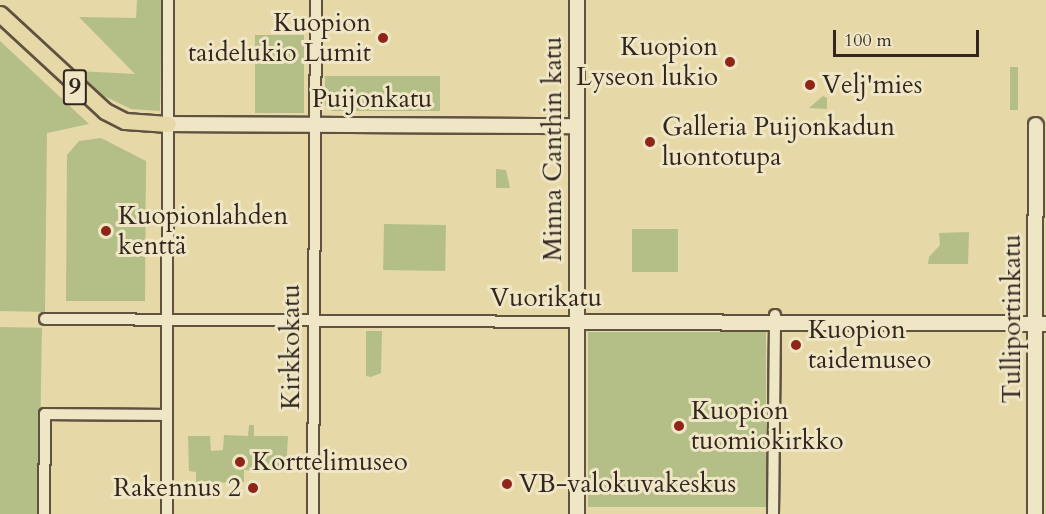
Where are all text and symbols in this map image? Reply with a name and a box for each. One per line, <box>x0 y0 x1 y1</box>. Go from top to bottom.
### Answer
place label: Kuopion taidelukio Lumit <box>188 7 371 68</box>
scale bar <box>836 18 982 56</box>
text: 100 m <box>844 28 892 53</box>
marker: Kuopion taidelukio Lumit <box>376 31 390 45</box>
place label: Kuopion Lyseon lukio <box>576 31 718 92</box>
street label: Minna Canthin katu <box>537 37 569 261</box>
marker: Kuopion Lyseon lukio <box>723 55 737 69</box>
road number: 9 <box>62 66 88 108</box>
place label: Velj'mies <box>822 69 923 101</box>
marker: Velj'mies <box>803 78 817 92</box>
street label: Puijonkatu <box>312 83 432 115</box>
place label: Galleria Puijonkadun luontotupa <box>662 111 895 172</box>
marker: Galleria Puijonkadun luontotupa <box>643 135 657 149</box>
place label: Kuopionlahden kenttä <box>118 200 288 262</box>
marker: Kuopionlahden kenttä <box>99 224 113 238</box>
street label: Tulliportinkatu <box>996 234 1028 404</box>
street label: Vuorikatu <box>490 282 602 314</box>
street label: Kirkkokatu <box>275 284 307 410</box>
place label: Kuopion taidemuseo <box>808 314 931 376</box>
marker: Kuopion taidemuseo <box>789 338 803 352</box>
place label: Kuopion tuomiokirkko <box>691 395 843 456</box>
marker: Kuopion tuomiokirkko <box>672 419 686 433</box>
place label: Korttelimuseo <box>252 446 408 478</box>
marker: Korttelimuseo <box>233 455 247 469</box>
place label: VB-valokuvakeskus <box>519 468 736 500</box>
place label: Rakennus 2 <box>113 472 241 504</box>
marker: VB-valokuvakeskus <box>500 477 514 491</box>
marker: Rakennus 2 <box>246 481 260 495</box>

